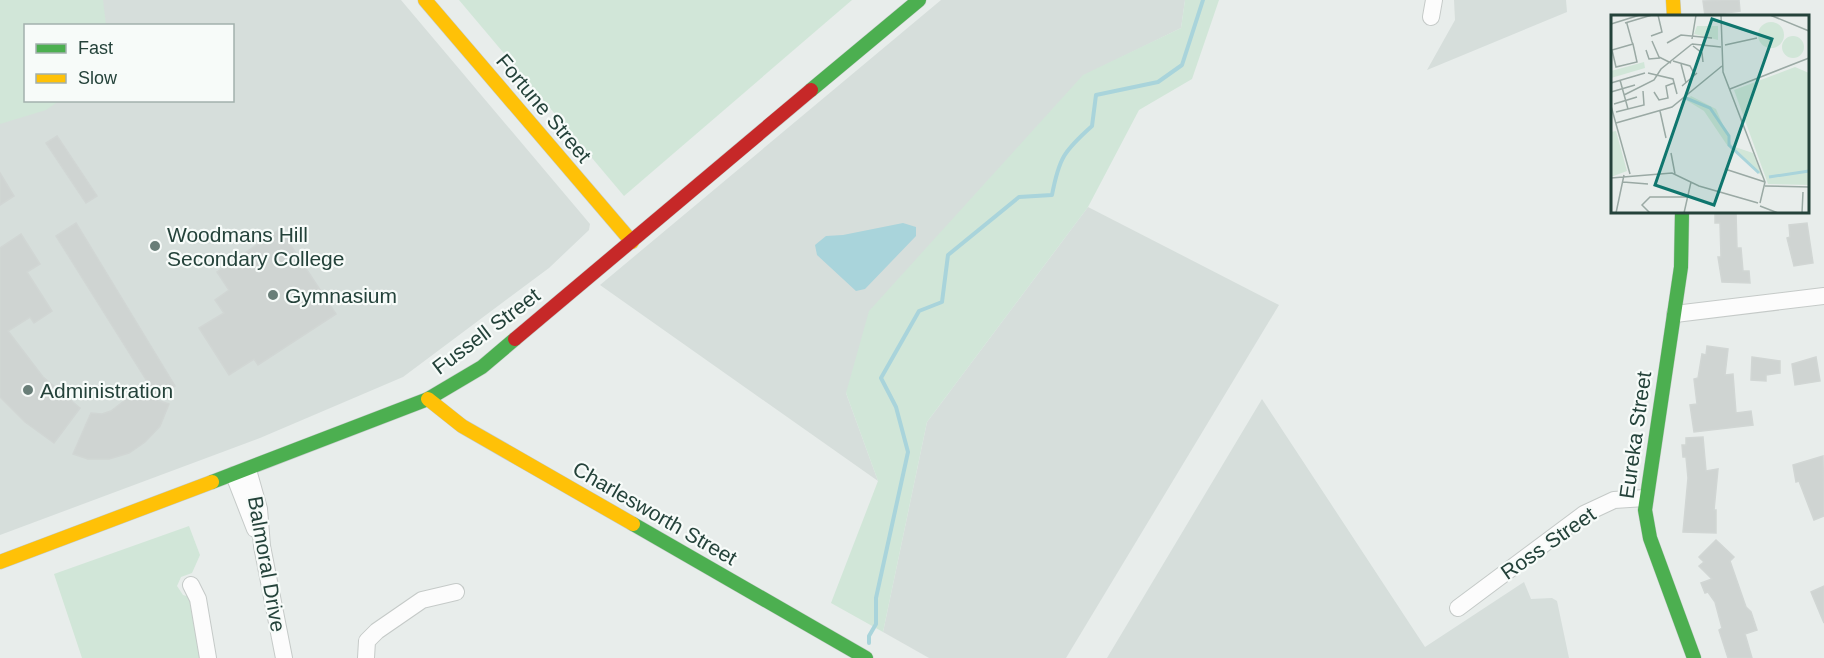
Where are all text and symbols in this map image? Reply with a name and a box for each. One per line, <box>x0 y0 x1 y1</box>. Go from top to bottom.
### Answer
inset map <box>1611 15 1809 213</box>
legend <box>24 24 234 102</box>
text: Fast <box>78 38 113 58</box>
street label: Fortune Street <box>492 49 596 167</box>
text: Slow <box>78 68 118 88</box>
place label: Woodmans Hill Secondary College <box>167 223 344 270</box>
marker: Woodmans Hill Secondary College <box>148 239 162 253</box>
street label: Fussell Street <box>428 283 544 379</box>
place label: Gymnasium <box>285 284 397 307</box>
marker: Gymnasium <box>266 288 280 302</box>
street label: Eureka Street <box>1615 370 1655 500</box>
place label: Administration <box>40 379 173 402</box>
marker: Administration <box>21 383 35 397</box>
street label: Charlesworth Street <box>569 457 741 569</box>
street label: Balmoral Drive <box>244 494 290 634</box>
street label: Ross Street <box>1496 502 1600 584</box>

